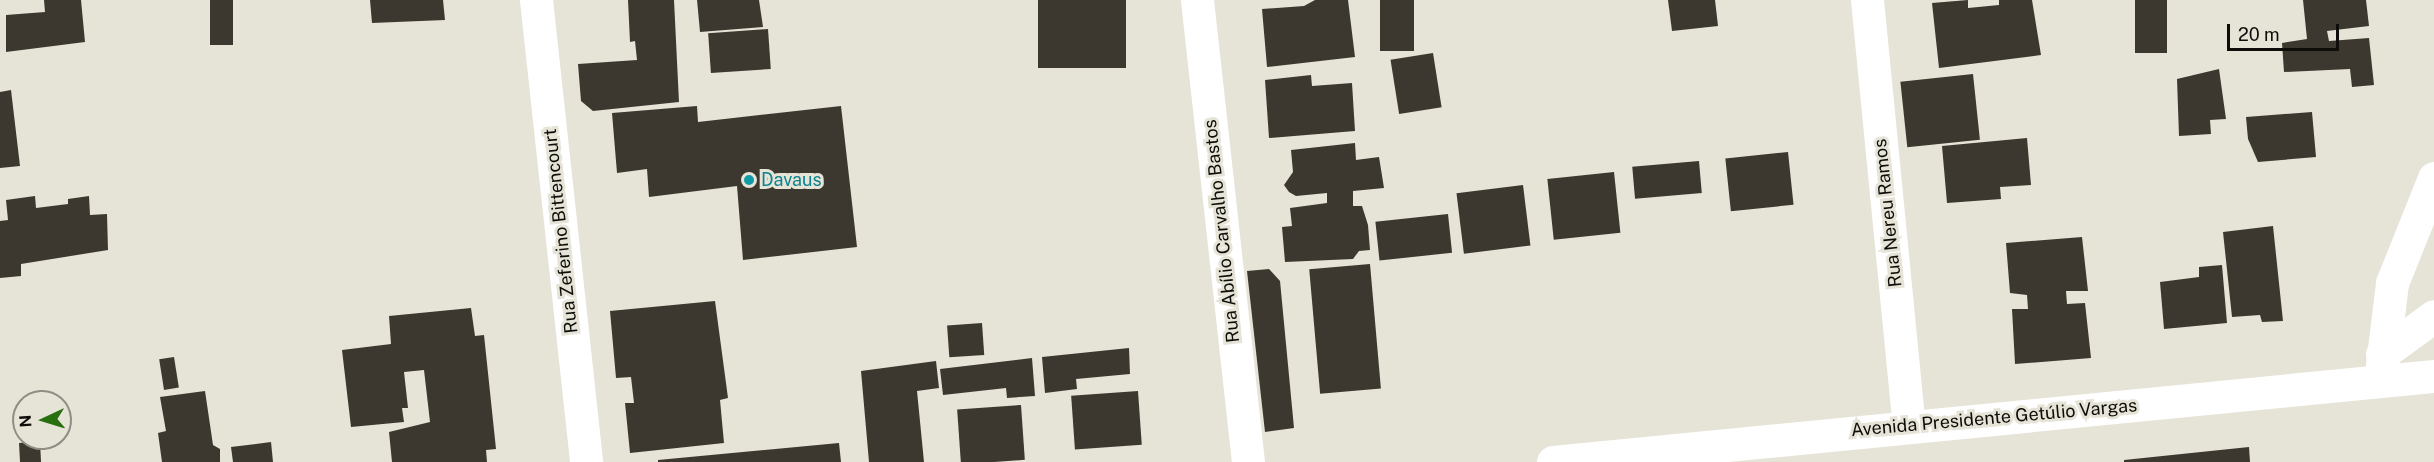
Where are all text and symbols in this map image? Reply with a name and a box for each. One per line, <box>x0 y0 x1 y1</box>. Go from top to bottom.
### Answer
scale bar <box>2230 12 2342 50</box>
text: 20 m <box>2238 24 2280 45</box>
street label: Rua Abílio Carvalho Bastos <box>1200 118 1244 344</box>
street label: Rua Zeferino Bittencourt <box>540 128 582 334</box>
street label: Rua Nereu Ramos <box>1869 138 1907 288</box>
place label: Davaus <box>761 169 822 191</box>
marker: Davaus <box>742 173 756 187</box>
north arrow <box>12 390 72 450</box>
street label: Avenida Presidente Getúlio Vargas <box>1850 395 2138 441</box>
text: N <box>16 414 35 428</box>

